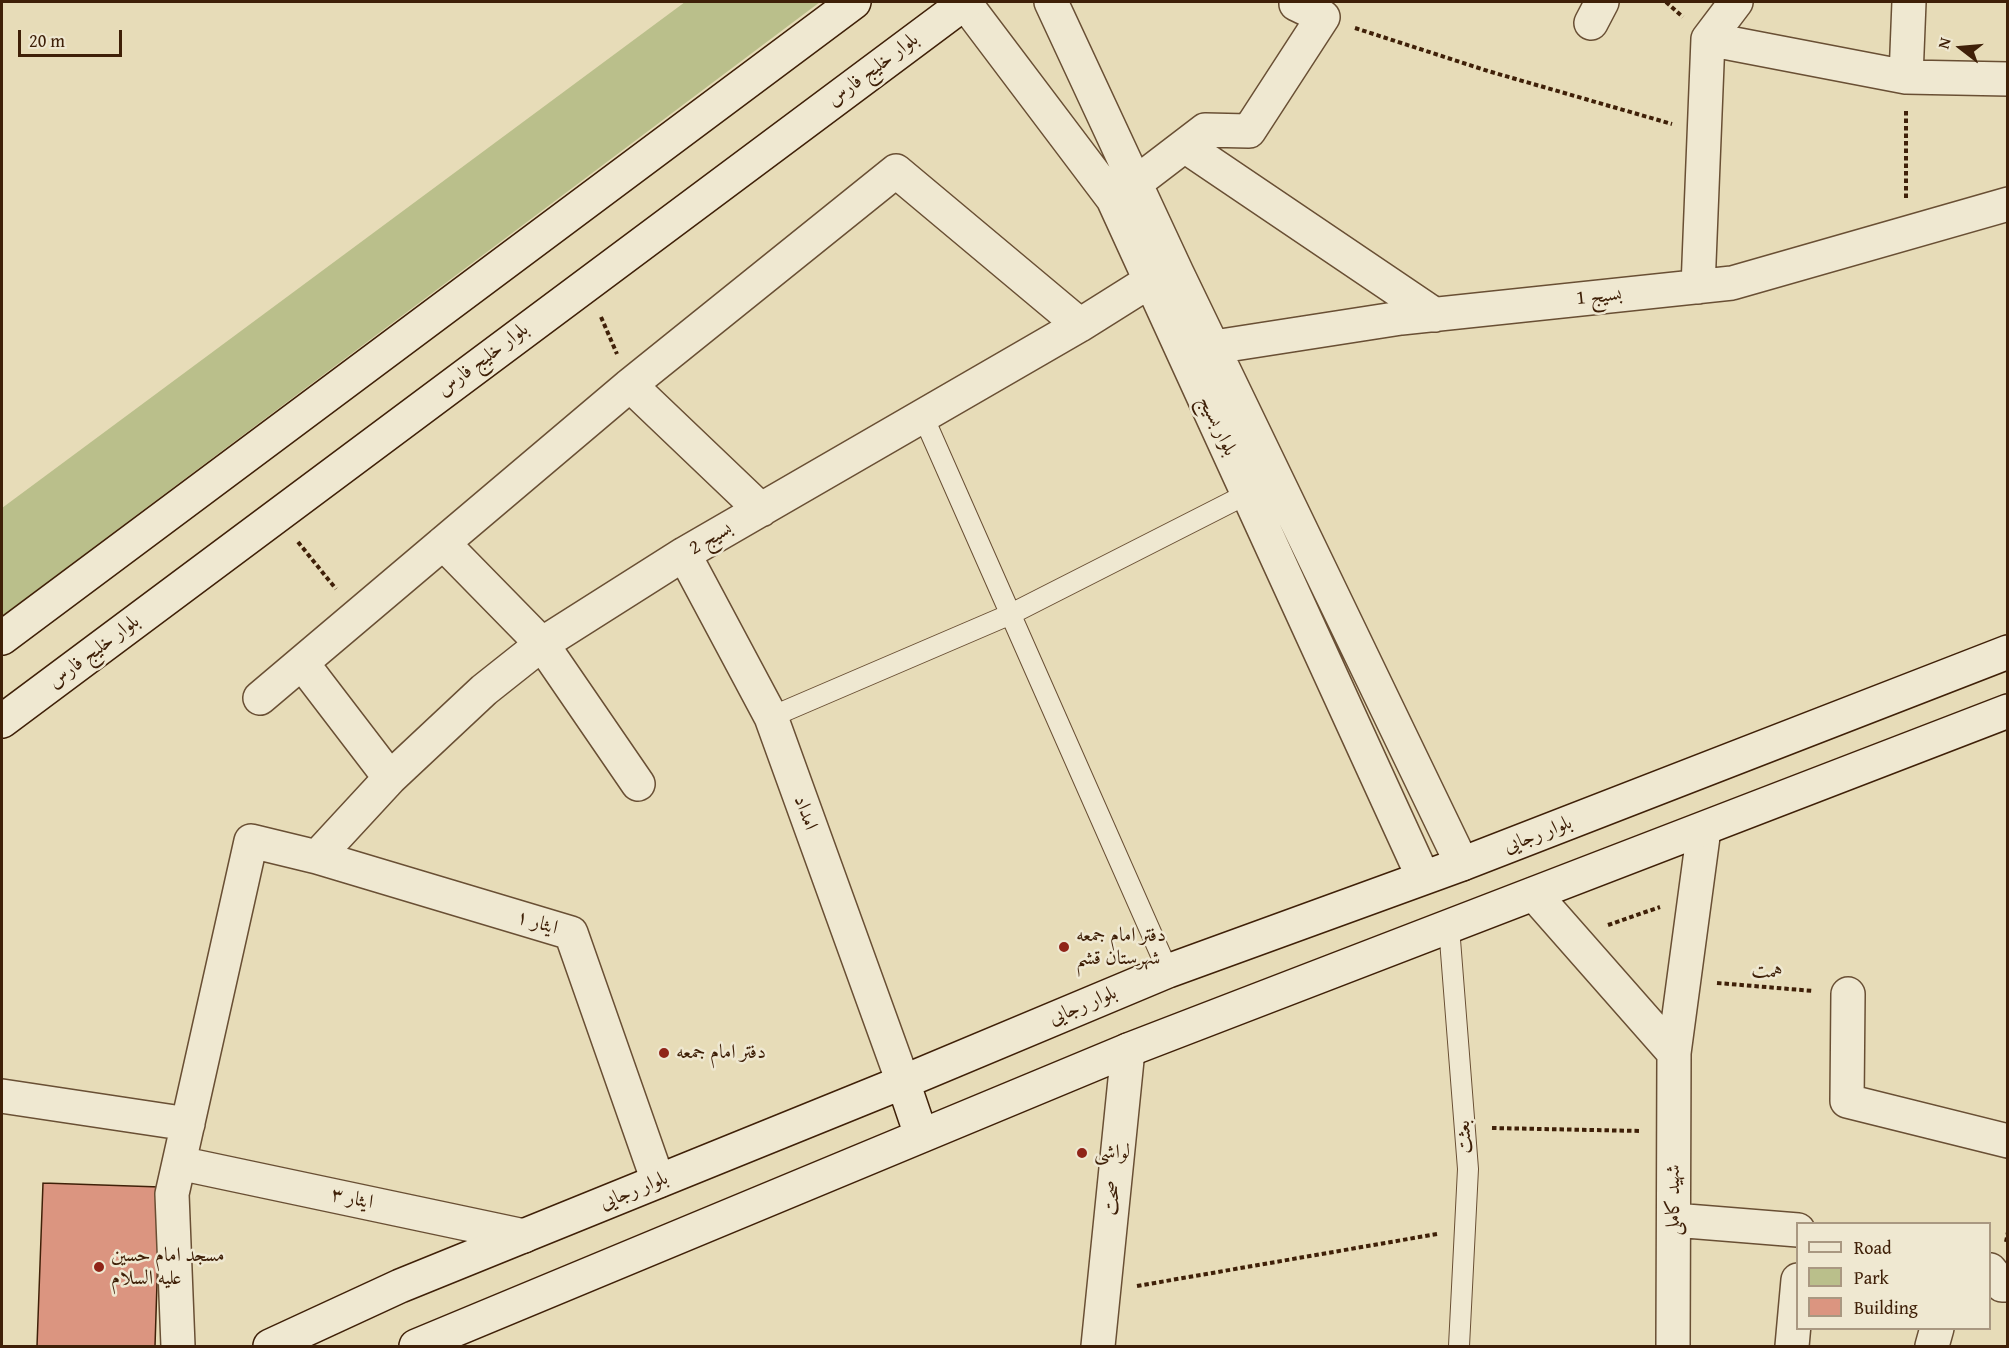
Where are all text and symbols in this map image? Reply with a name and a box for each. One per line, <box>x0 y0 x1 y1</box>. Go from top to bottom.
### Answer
scale bar <box>21 18 124 56</box>
north arrow <box>1931 18 1991 78</box>
text: 20 m <box>29 27 65 54</box>
street label: بلوار خلیج فارس <box>822 28 924 112</box>
text: N <box>1931 35 1957 51</box>
street label: بسیج 1 <box>1575 283 1623 311</box>
street label: بلوار خلیج فارس <box>432 318 534 402</box>
street label: بلوار بسیج <box>1192 392 1242 460</box>
street label: بسیج 2 <box>685 517 737 561</box>
street label: بلوار خلیج فارس <box>43 610 145 694</box>
street label: امداد <box>788 793 822 833</box>
street label: بلوار رجایی <box>1500 811 1576 859</box>
street label: ایثار ۱ <box>513 905 561 941</box>
place label: دفتر امام جمعه شهرستان قشم <box>1076 924 1166 971</box>
marker: دفتر امام جمعه شهرستان قشم <box>1057 940 1071 954</box>
street label: همت <box>1751 959 1783 985</box>
street label: بلوار رجایی <box>1045 981 1121 1031</box>
place label: دفتر امام جمعه <box>676 1041 766 1065</box>
marker: دفتر امام جمعه <box>657 1046 671 1060</box>
street label: بعثت <box>1452 1119 1478 1155</box>
place label: لواشی <box>1094 1141 1130 1165</box>
marker: لواشی <box>1075 1146 1089 1160</box>
street label: شهید کاملی <box>1662 1164 1686 1236</box>
street label: بلوار رجایی <box>596 1167 672 1215</box>
street label: صحت <box>1099 1179 1127 1217</box>
street label: ایثار ۳ <box>329 1183 375 1215</box>
legend <box>1796 1222 1991 1330</box>
text: Road <box>1854 1234 1892 1261</box>
place label: مسجد امام حسین علیه السلام <box>111 1244 224 1291</box>
marker: مسجد امام حسین علیه السلام <box>92 1260 106 1274</box>
text: Park <box>1854 1264 1889 1291</box>
text: Building <box>1854 1294 1918 1321</box>

